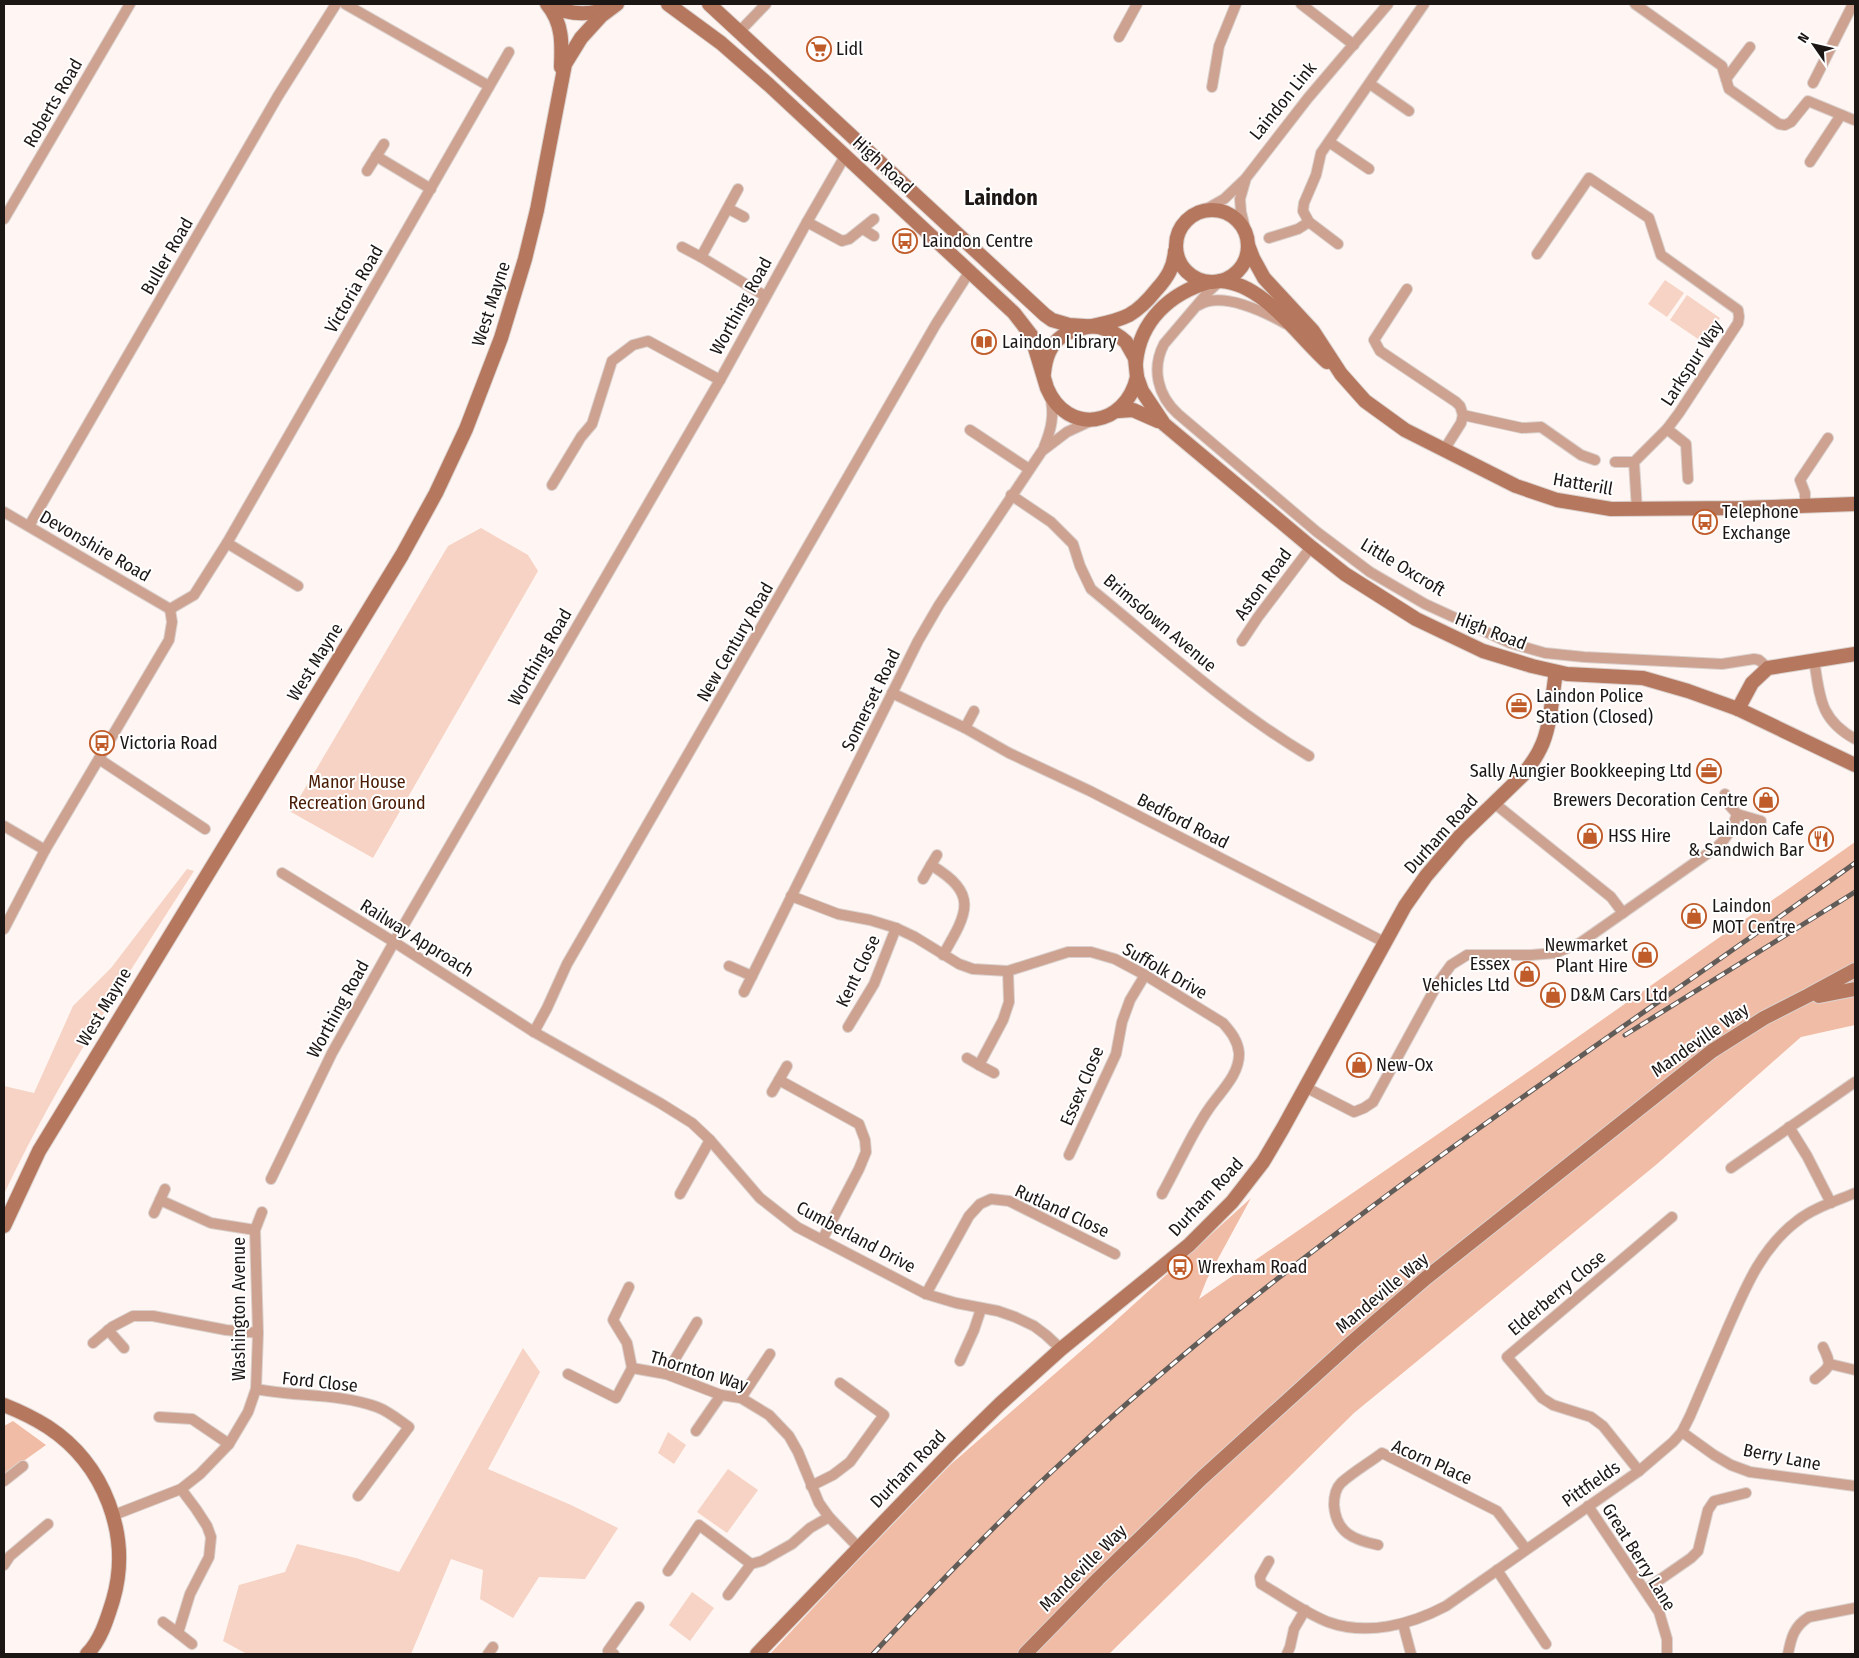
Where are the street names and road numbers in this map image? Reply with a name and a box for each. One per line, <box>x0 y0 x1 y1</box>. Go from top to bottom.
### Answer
street label: Roberts Road <box>19 55 87 151</box>
street label: Laindon Link <box>1245 57 1321 144</box>
street label: High Road <box>848 131 918 199</box>
street label: Buller Road <box>136 214 198 298</box>
street label: Victoria Road <box>320 241 388 337</box>
street label: Worthing Road <box>705 253 777 359</box>
street label: West Mayne <box>467 259 515 349</box>
street label: Larkspur Way <box>1656 316 1728 410</box>
street label: Hatterill <box>1551 468 1615 500</box>
street label: Devonshire Road <box>36 505 154 587</box>
street label: Little Oxcroft <box>1357 533 1450 601</box>
street label: Aston Road <box>1230 544 1296 624</box>
street label: Brimsdown Avenue <box>1099 569 1221 677</box>
street label: New Century Road <box>692 578 778 706</box>
street label: Worthing Road <box>503 605 577 709</box>
street label: High Road <box>1452 607 1530 655</box>
street label: West Mayne <box>282 619 348 705</box>
street label: Somerset Road <box>837 645 905 755</box>
street label: Bedford Road <box>1133 788 1233 854</box>
street label: Durham Road <box>1399 790 1483 878</box>
street label: Railway Approach <box>356 894 478 982</box>
street label: Kent Close <box>831 931 885 1011</box>
street label: Suffolk Drive <box>1119 938 1211 1004</box>
street label: Worthing Road <box>302 956 374 1062</box>
street label: West Mayne <box>72 964 136 1050</box>
street label: Mandeville Way <box>1647 998 1753 1082</box>
street label: Essex Close <box>1055 1043 1109 1129</box>
street label: Durham Road <box>1164 1153 1248 1241</box>
street label: Rutland Close <box>1011 1180 1113 1242</box>
street label: Cumberland Drive <box>793 1196 919 1278</box>
street label: Washington Avenue <box>228 1237 250 1381</box>
street label: Elderberry Close <box>1504 1246 1610 1340</box>
street label: Mandeville Way <box>1331 1248 1433 1338</box>
street label: Thornton Way <box>647 1346 751 1396</box>
street label: Ford Close <box>281 1367 359 1397</box>
street label: Durham Road <box>865 1425 951 1513</box>
street label: Acorn Place <box>1389 1435 1476 1489</box>
street label: Berry Lane <box>1741 1439 1823 1475</box>
street label: Pittfields <box>1558 1456 1625 1512</box>
street label: Great Berry Lane <box>1597 1499 1681 1615</box>
street label: Mandeville Way <box>1035 1520 1131 1616</box>

